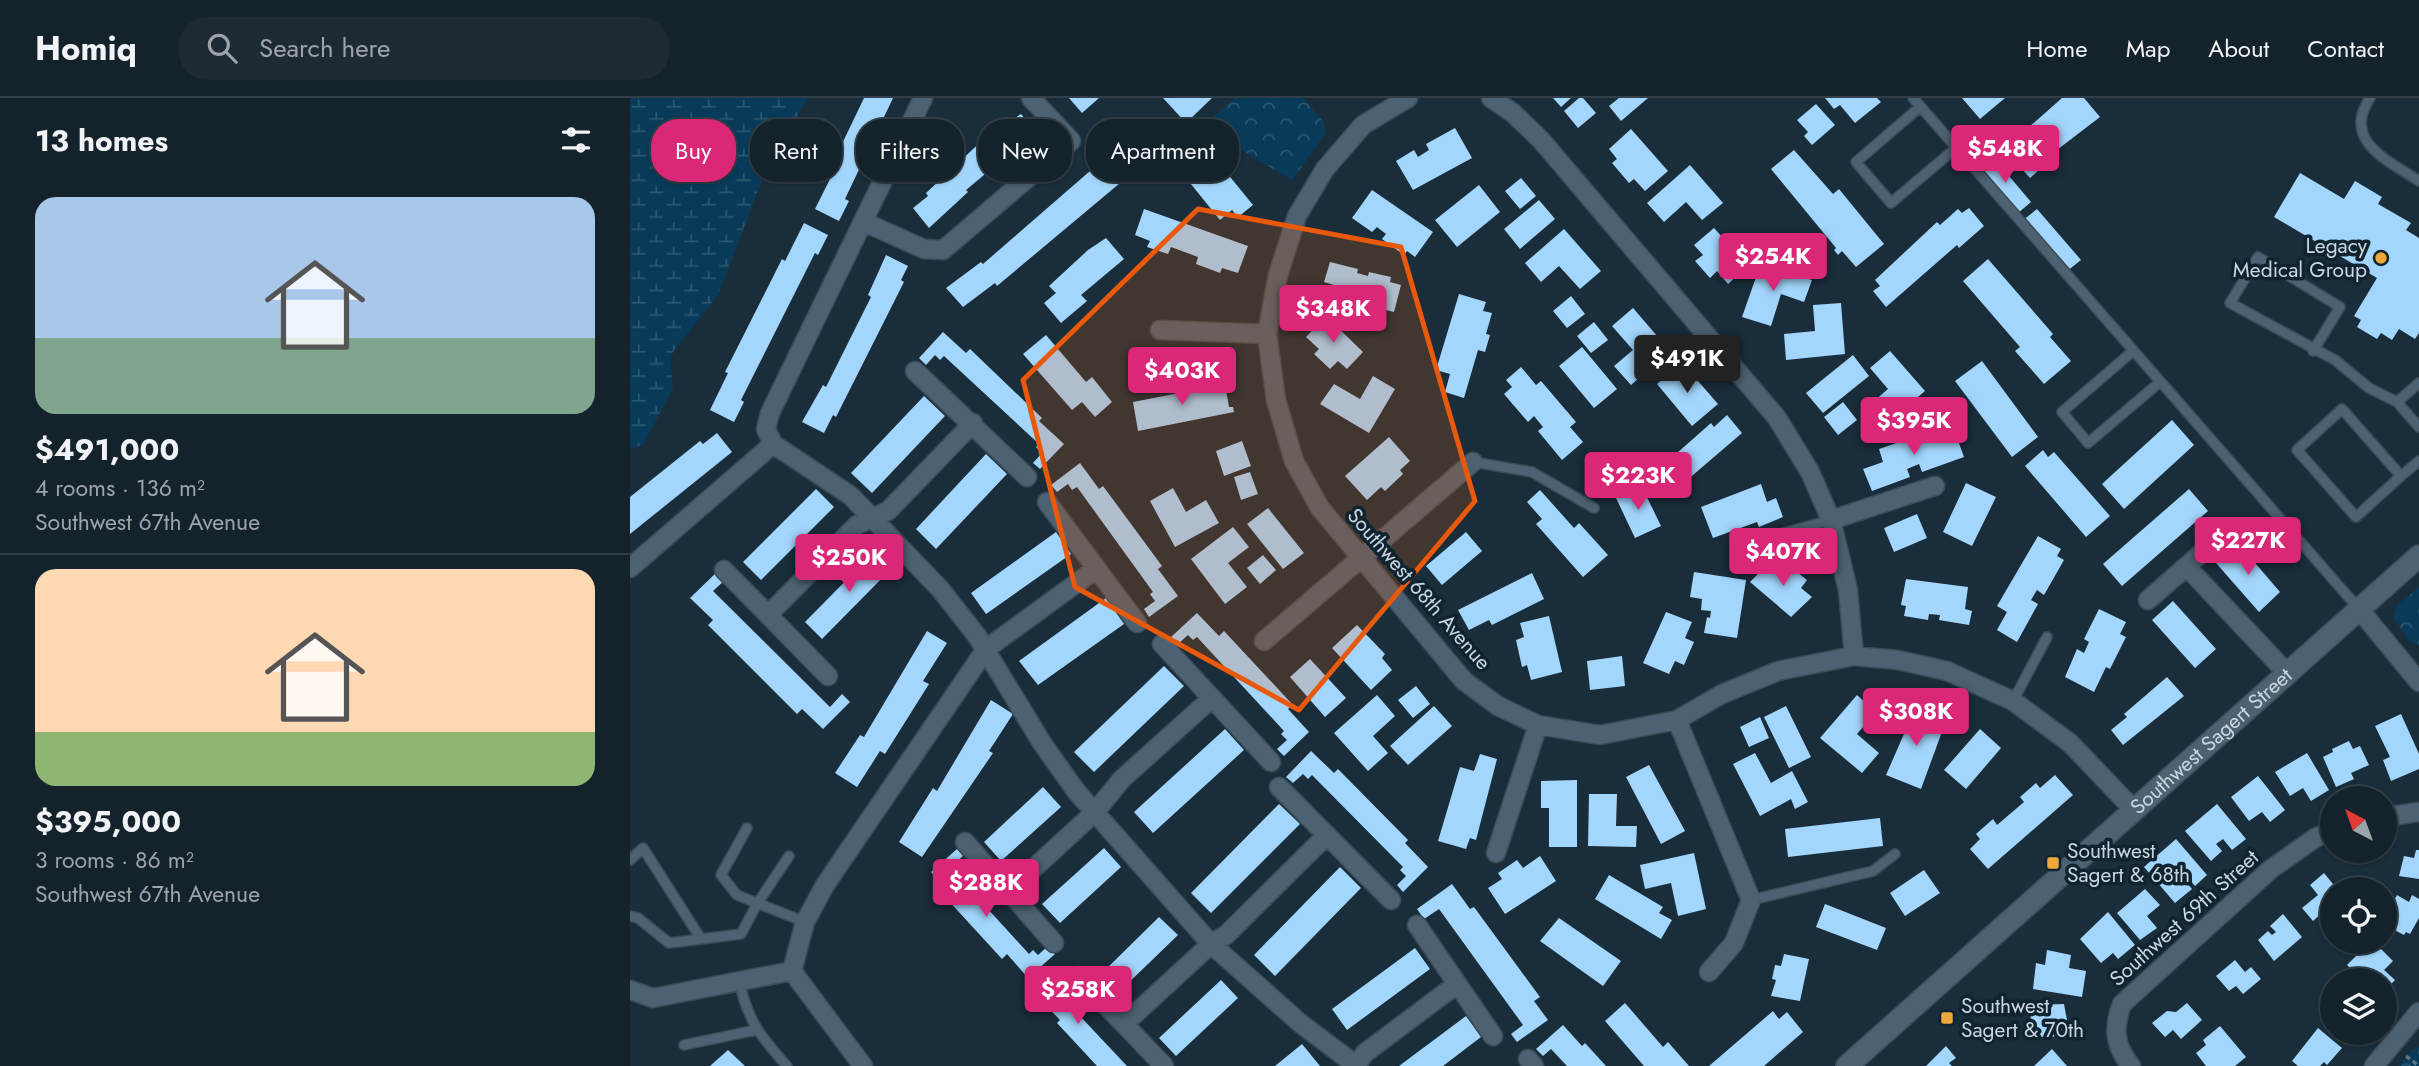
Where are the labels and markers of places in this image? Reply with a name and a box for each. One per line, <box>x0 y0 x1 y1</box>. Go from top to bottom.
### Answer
pin: $548K <box>1956 126 2054 185</box>
place label: Legacy Medical Group <box>2233 231 2368 285</box>
pin: $254K <box>1724 234 1822 293</box>
marker: Legacy Medical Group <box>2373 250 2389 266</box>
pin: $348K <box>1284 286 1382 345</box>
pin: $491K <box>1638 336 1736 395</box>
pin: $403K <box>1133 348 1231 407</box>
pin: $395K <box>1865 398 1963 457</box>
pin: $223K <box>1589 452 1687 512</box>
pin: $227K <box>2199 518 2297 577</box>
pin: $407K <box>1734 528 1832 588</box>
pin: $250K <box>800 534 898 594</box>
pin: $308K <box>1867 688 1965 748</box>
place label: Southwest Sagert & 68th <box>2067 836 2190 890</box>
marker: Southwest Sagert & 68th <box>2045 855 2061 871</box>
pin: $288K <box>937 860 1035 919</box>
pin: $258K <box>1029 967 1127 1026</box>
place label: Southwest Sagert & 70th <box>1961 991 2084 1045</box>
marker: Southwest Sagert & 70th <box>1939 1010 1955 1026</box>

